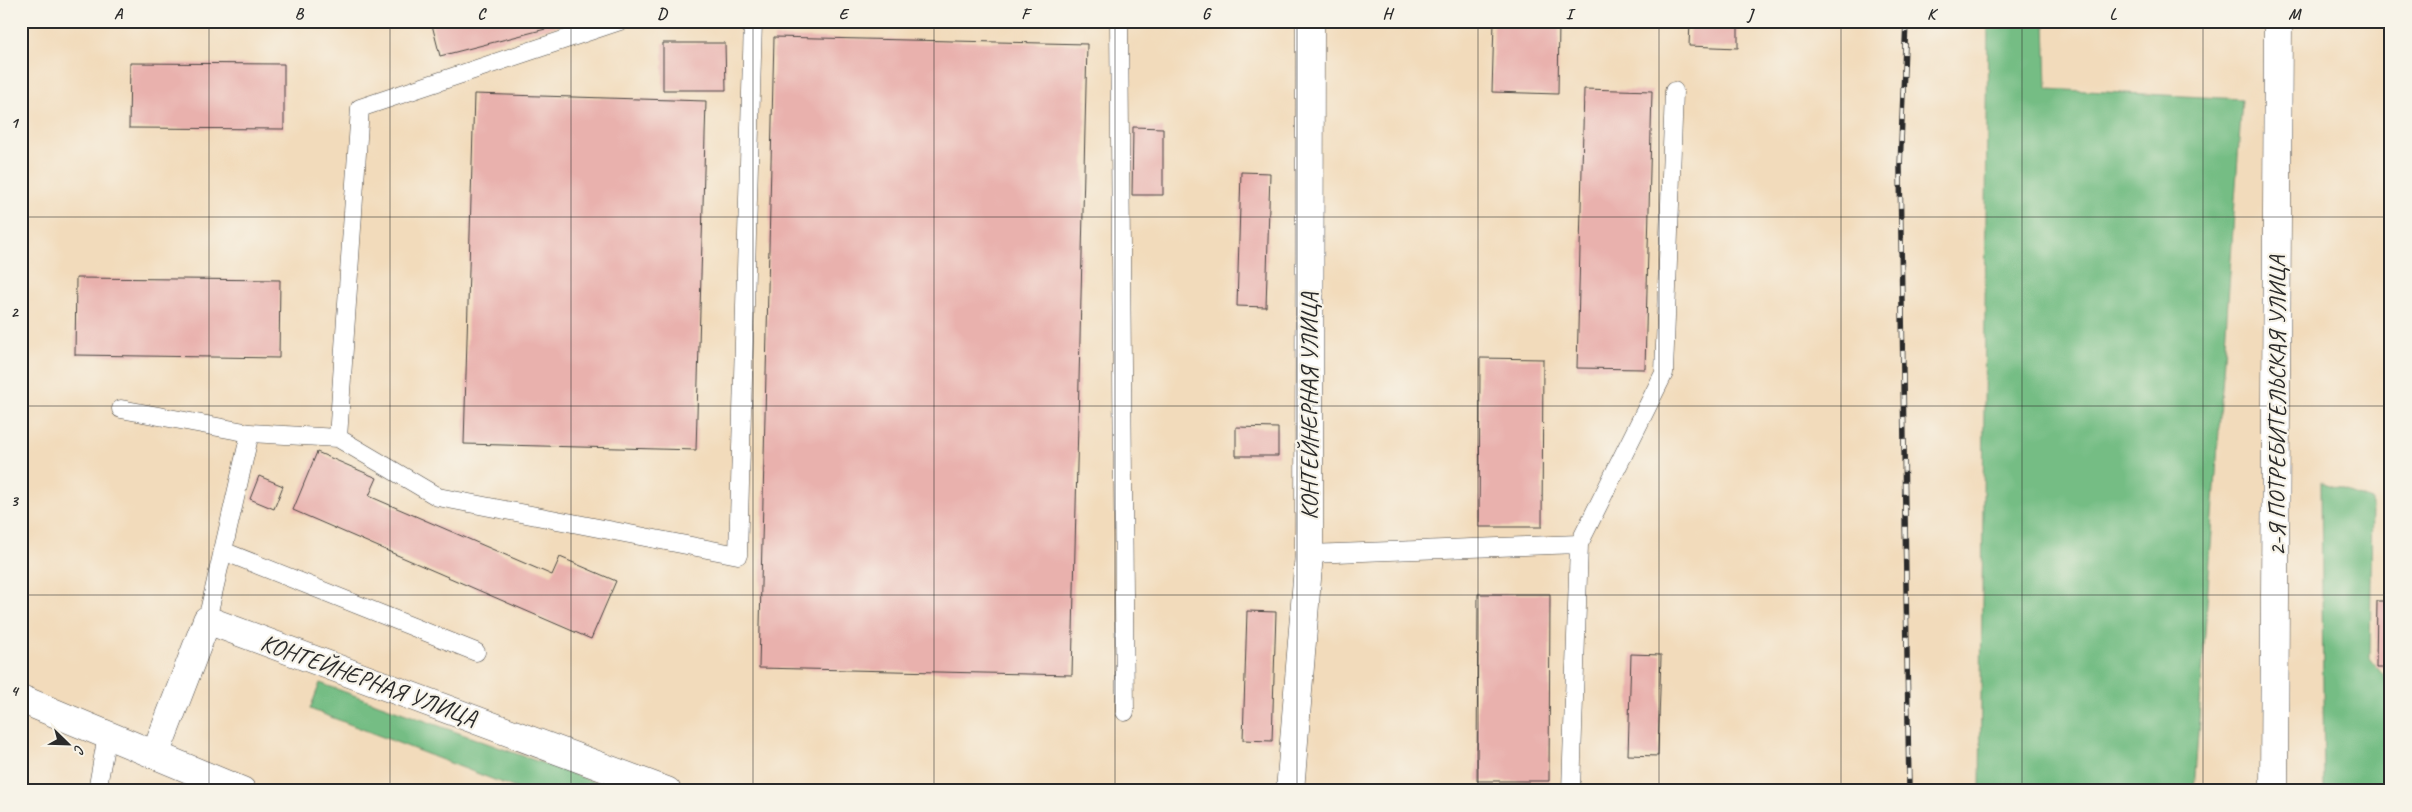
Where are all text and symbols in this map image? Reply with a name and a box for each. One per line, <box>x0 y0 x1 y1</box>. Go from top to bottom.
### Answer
text: A <box>114 4 124 24</box>
text: B <box>295 4 305 24</box>
text: C <box>477 4 487 24</box>
text: D <box>657 4 668 24</box>
text: E <box>839 4 850 24</box>
text: F <box>1021 4 1032 24</box>
text: G <box>1202 4 1212 24</box>
text: H <box>1382 4 1394 24</box>
text: I <box>1566 4 1576 24</box>
text: J <box>1746 4 1755 24</box>
text: K <box>1927 4 1939 24</box>
text: L <box>2110 4 2118 24</box>
text: M <box>2288 4 2302 24</box>
text: 1 <box>10 113 19 133</box>
street label: 2-Я ПОТРЕБИТЕЛЬСКАЯ УЛИЦА <box>2262 255 2292 556</box>
street label: КОНТЕЙНЕРНАЯ УЛИЦА <box>1294 291 1324 520</box>
text: 2 <box>10 302 19 322</box>
text: 3 <box>10 491 19 511</box>
street label: КОНТЕЙНЕРНАЯ УЛИЦА <box>257 627 482 733</box>
text: 4 <box>10 681 19 701</box>
north arrow <box>42 720 92 770</box>
text: С <box>70 742 89 757</box>

